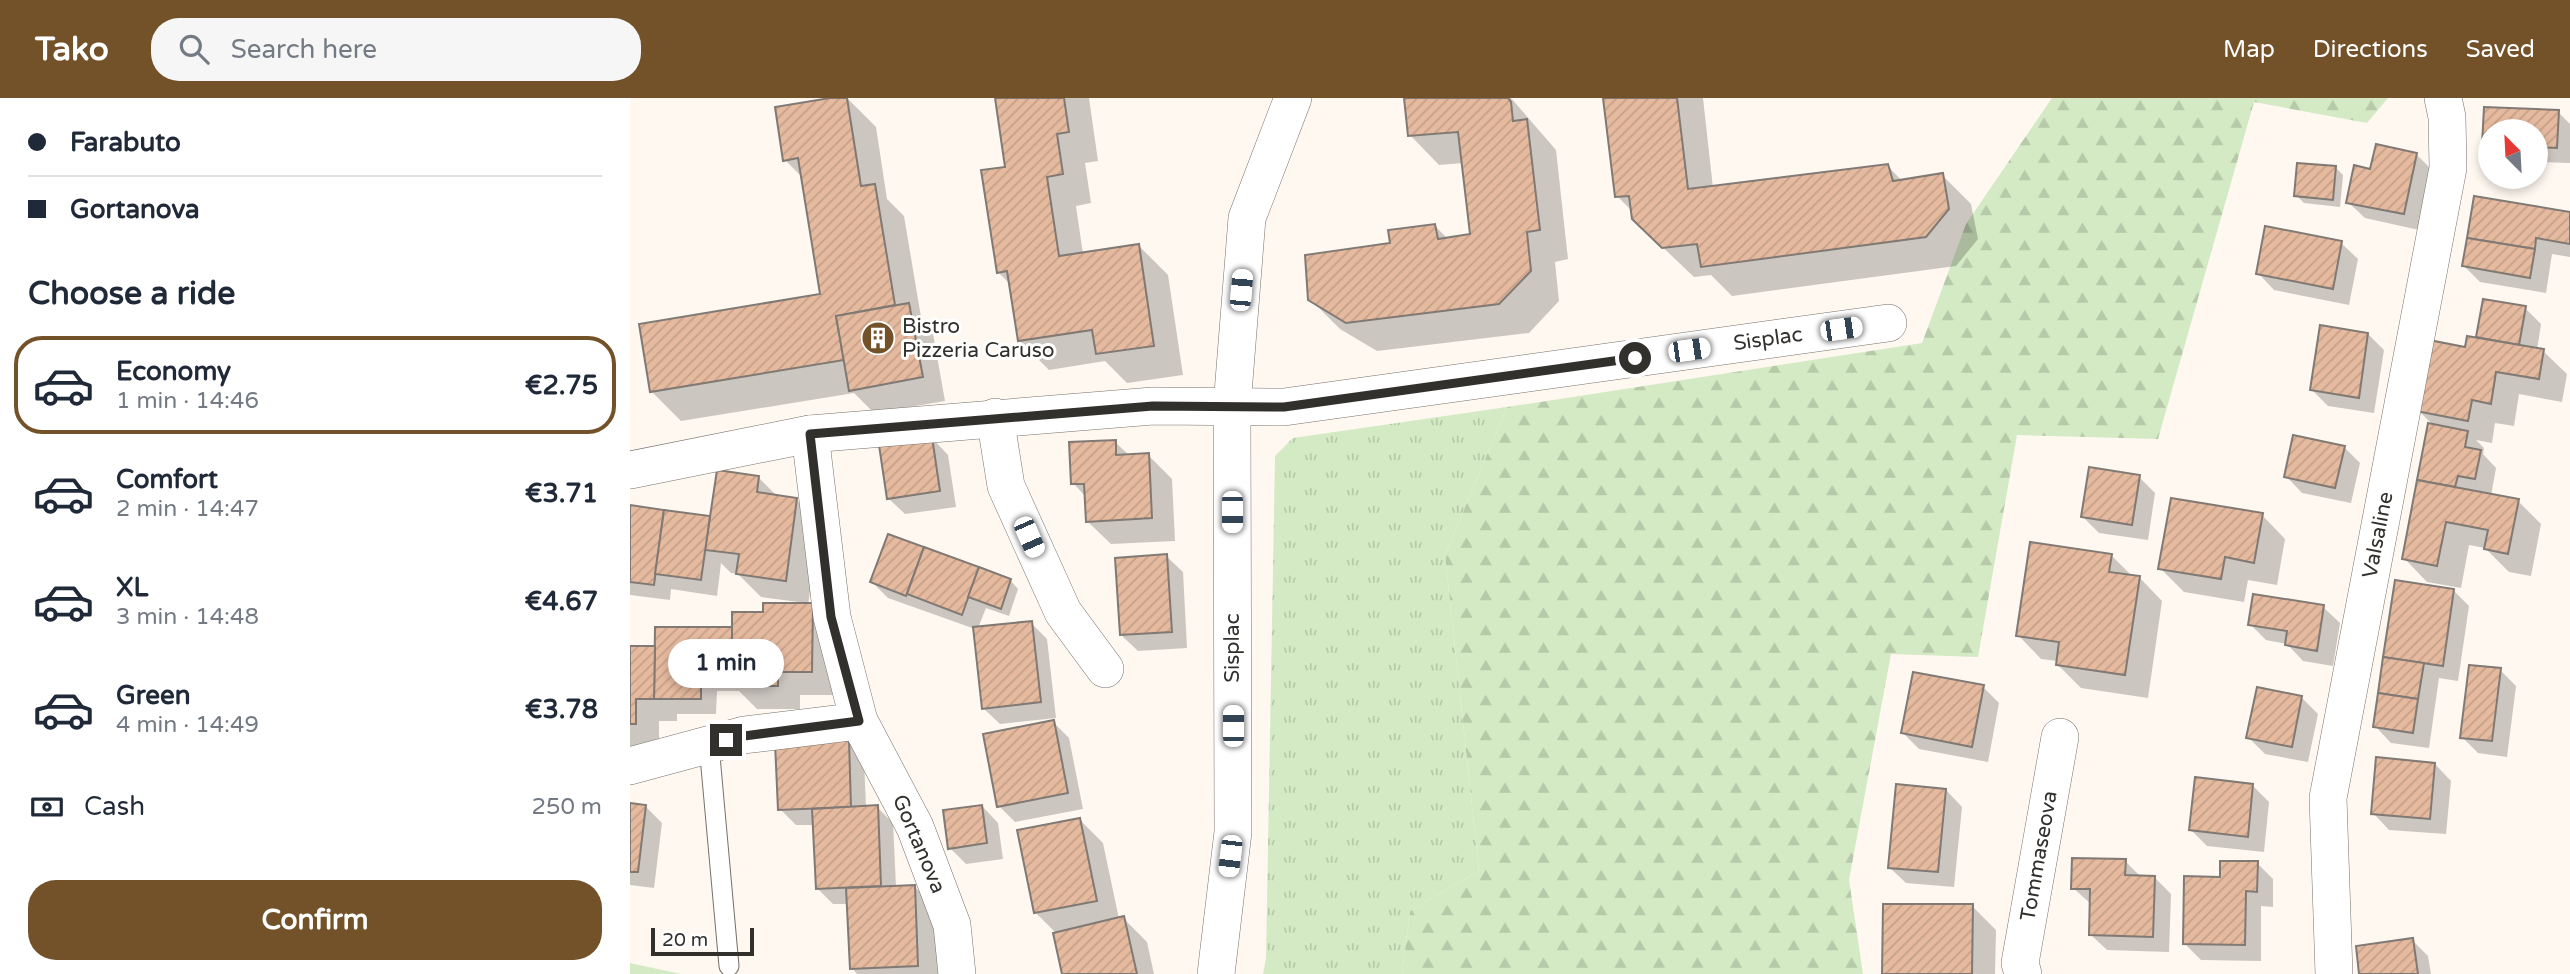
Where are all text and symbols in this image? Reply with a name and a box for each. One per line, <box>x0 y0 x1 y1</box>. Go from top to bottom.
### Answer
search box <box>151 18 641 81</box>
text: Tako <box>35 30 109 69</box>
icon: search <box>175 30 213 68</box>
text: Search here <box>231 34 377 65</box>
text: Map <box>2223 35 2275 64</box>
text: Directions <box>2313 35 2428 64</box>
text: Saved <box>2466 35 2535 64</box>
north arrow <box>2478 119 2548 189</box>
map controls <box>2478 119 2548 189</box>
text: Farabuto <box>70 127 181 158</box>
text: Gortanova <box>70 194 200 225</box>
car <box>1229 268 1254 312</box>
text: Choose a ride <box>28 275 235 313</box>
place label: Bistro Pizzeria Caruso <box>902 314 1055 363</box>
car <box>1819 316 1864 342</box>
building icon: Bistro Pizzeria Caruso <box>859 319 897 357</box>
street label: Sisplac <box>1732 322 1804 356</box>
car <box>1667 337 1712 363</box>
route start <box>1619 342 1651 374</box>
icon: car <box>32 354 95 417</box>
text: Economy <box>116 356 231 387</box>
text: €2.75 <box>525 370 598 401</box>
text: 1 min · 14:46 <box>116 387 259 415</box>
icon: car <box>32 462 95 525</box>
text: Comfort <box>116 464 218 495</box>
text: €3.71 <box>525 478 598 509</box>
street label: Valsaline <box>2357 490 2399 580</box>
car <box>1222 491 1243 533</box>
text: 2 min · 14:47 <box>116 495 259 523</box>
car <box>1011 514 1048 560</box>
icon: car <box>32 570 95 633</box>
text: XL <box>116 572 148 603</box>
text: €4.67 <box>525 586 598 617</box>
text: 3 min · 14:48 <box>116 603 259 631</box>
street label: Sisplac <box>1220 613 1245 683</box>
callout: 1 min <box>668 638 784 688</box>
text: 1 min <box>695 649 757 677</box>
icon: car <box>32 678 95 741</box>
text: Green <box>116 680 191 711</box>
text: €3.78 <box>525 694 598 725</box>
car <box>1223 705 1244 747</box>
text: 4 min · 14:49 <box>116 711 259 739</box>
route end <box>710 724 742 756</box>
icon: cash <box>28 788 66 826</box>
street label: Tommaseova <box>2015 789 2063 923</box>
text: Cash <box>84 791 145 822</box>
street label: Gortanova <box>887 791 951 897</box>
text: 250 m <box>532 793 602 821</box>
car <box>1218 834 1243 878</box>
button: Confirm <box>28 880 602 960</box>
scale bar <box>651 925 754 957</box>
text: 20 m <box>662 929 708 951</box>

